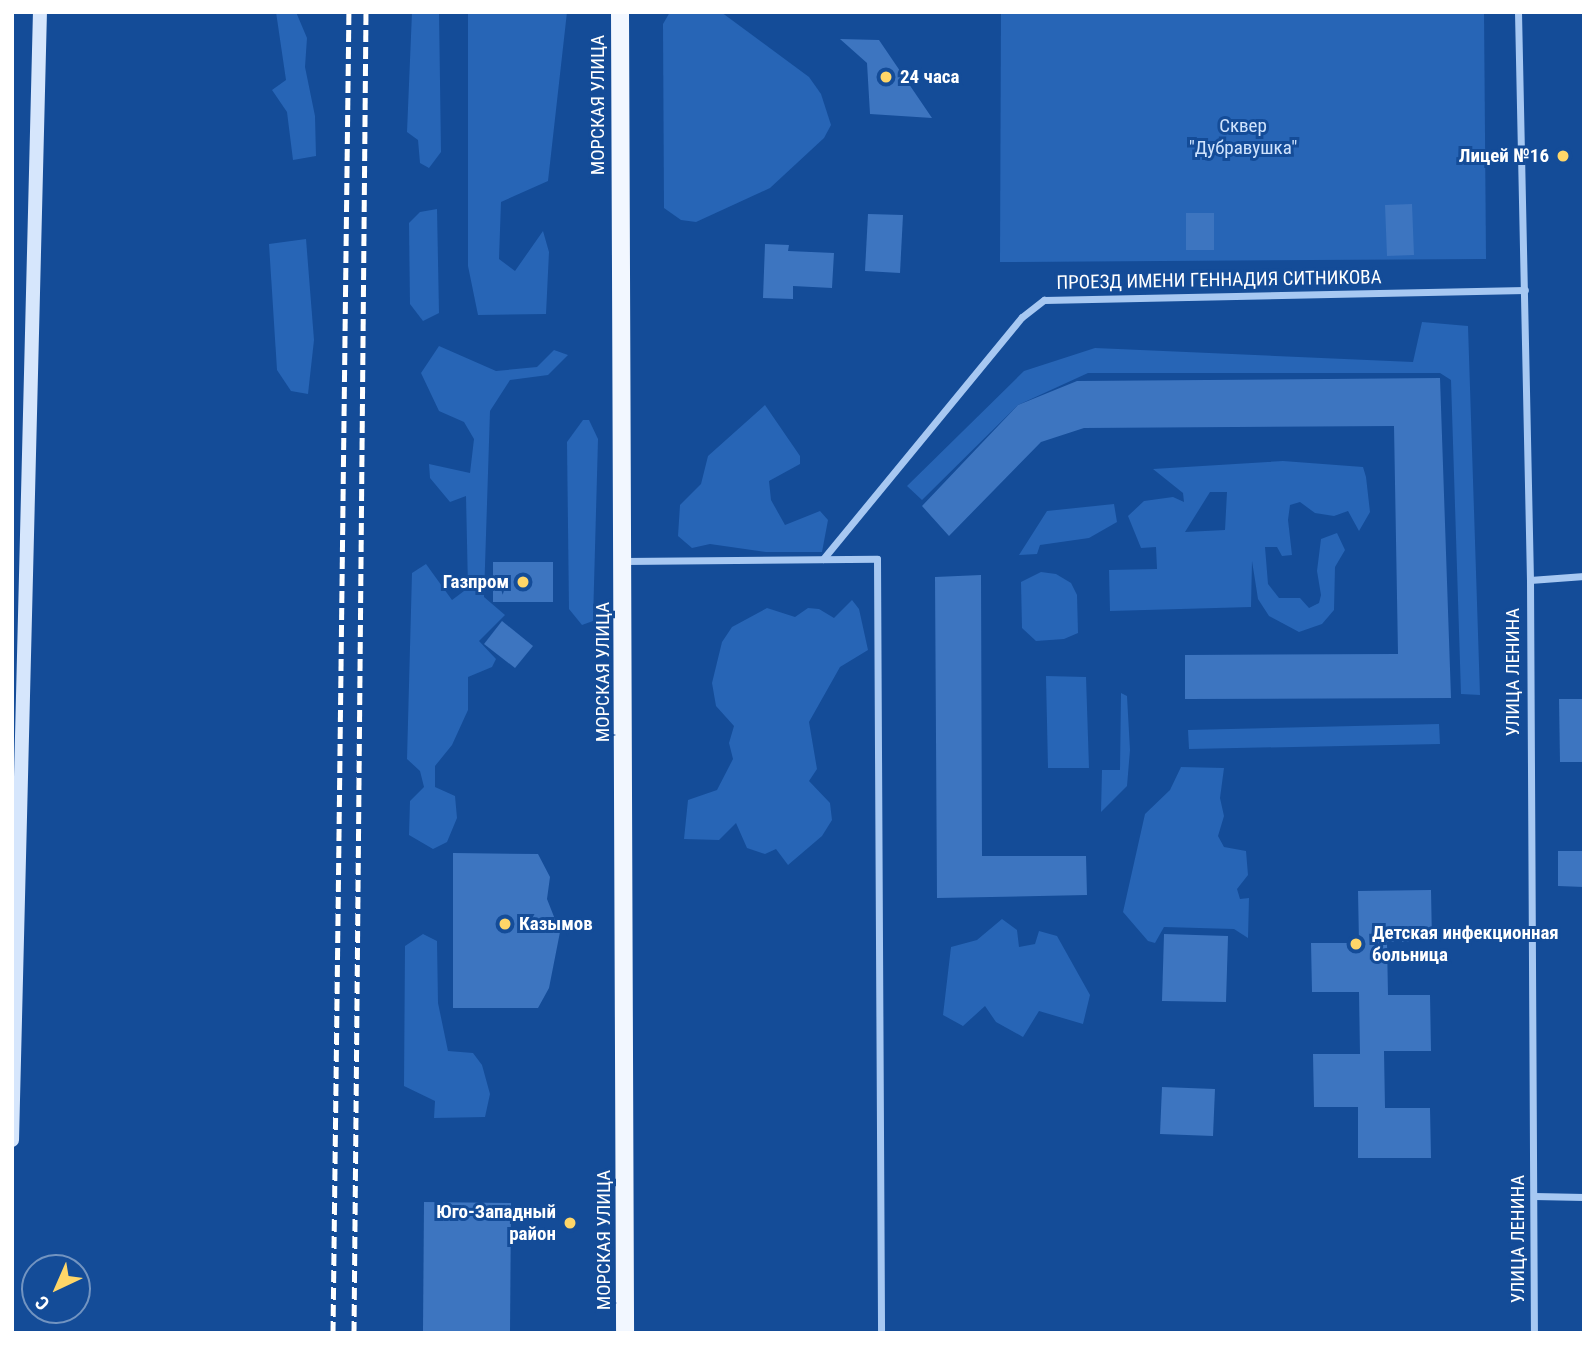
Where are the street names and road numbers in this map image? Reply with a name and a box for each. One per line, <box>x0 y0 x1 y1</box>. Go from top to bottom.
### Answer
street label: МОРСКАЯ УЛИЦА <box>587 35 609 175</box>
street label: ПРОЕЗД ИМЕНИ ГЕННАДИЯ СИТНИКОВА <box>1056 266 1382 294</box>
street label: МОРСКАЯ УЛИЦА <box>592 602 614 742</box>
street label: УЛИЦА ЛЕНИНА <box>1502 608 1524 736</box>
street label: МОРСКАЯ УЛИЦА <box>593 1170 615 1310</box>
street label: УЛИЦА ЛЕНИНА <box>1507 1175 1529 1303</box>

